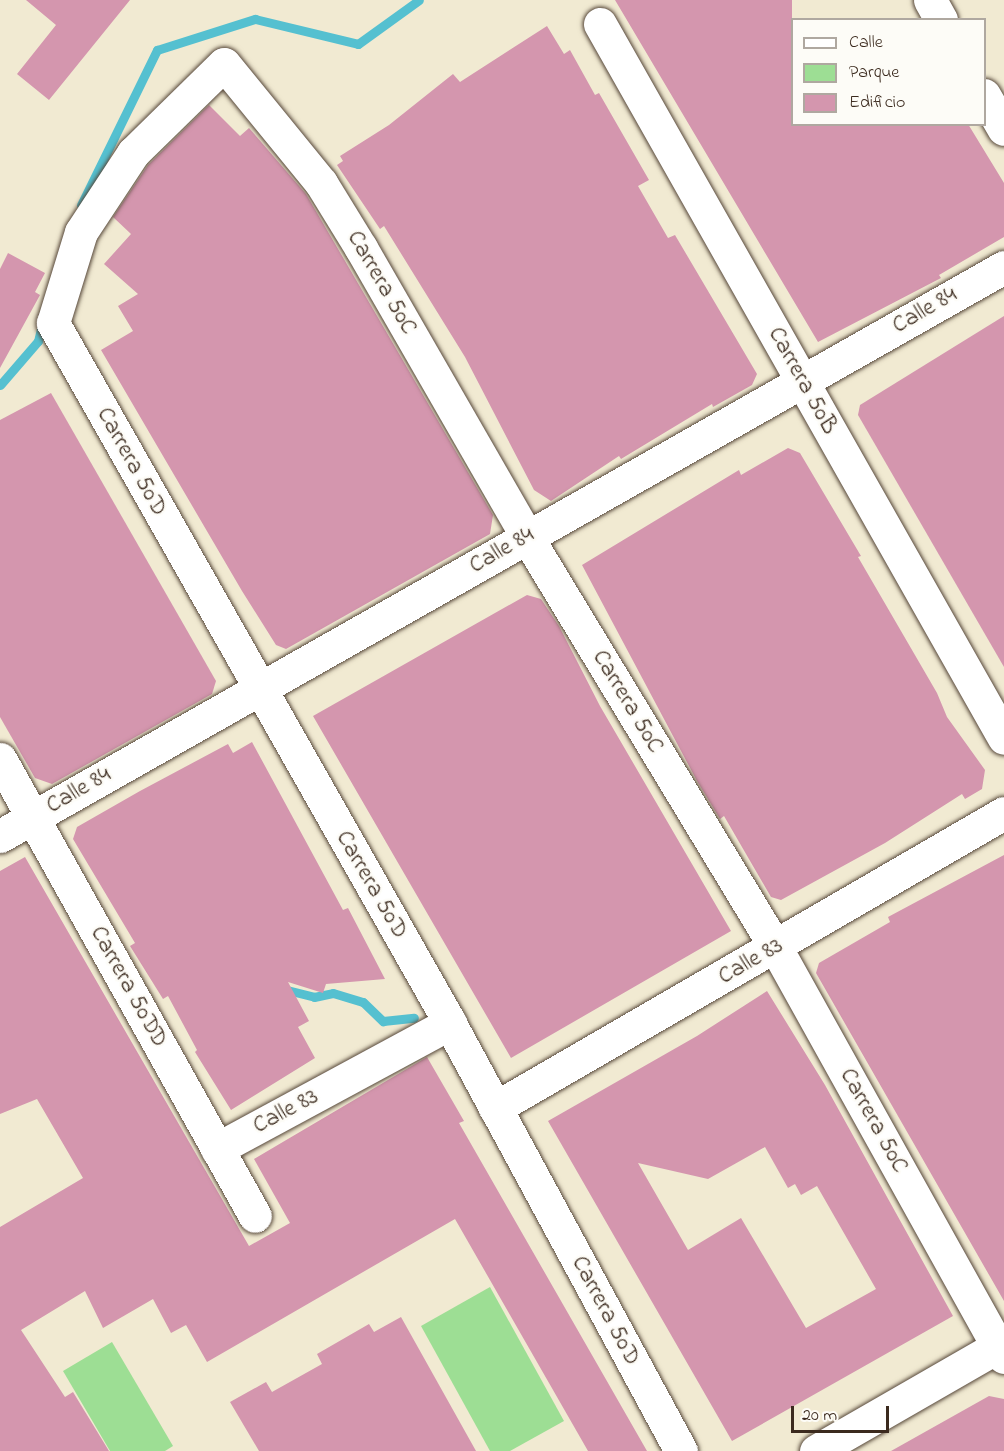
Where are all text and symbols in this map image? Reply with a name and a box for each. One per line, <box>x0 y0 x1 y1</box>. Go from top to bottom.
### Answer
legend <box>791 18 986 126</box>
text: Calle <box>849 30 883 56</box>
text: Parque <box>849 60 899 86</box>
text: Edificio <box>849 90 905 116</box>
street label: Carrera 50C <box>340 226 422 340</box>
street label: Calle 84 <box>888 281 962 341</box>
street label: Carrera 50B <box>761 322 843 440</box>
street label: Carrera 50D <box>89 403 173 521</box>
street label: Calle 84 <box>465 521 539 581</box>
street label: Carrera 50C <box>585 645 669 759</box>
street label: Calle 84 <box>42 761 116 821</box>
street label: Carrera 50D <box>329 826 413 944</box>
street label: Carrera 50DD <box>83 921 173 1053</box>
street label: Calle 83 <box>714 932 788 992</box>
street label: Carrera 50C <box>832 1064 914 1178</box>
street label: Calle 83 <box>248 1083 324 1141</box>
street label: Carrera 50D <box>564 1251 646 1371</box>
scale bar <box>794 1394 892 1432</box>
text: 20 m <box>802 1403 837 1429</box>

